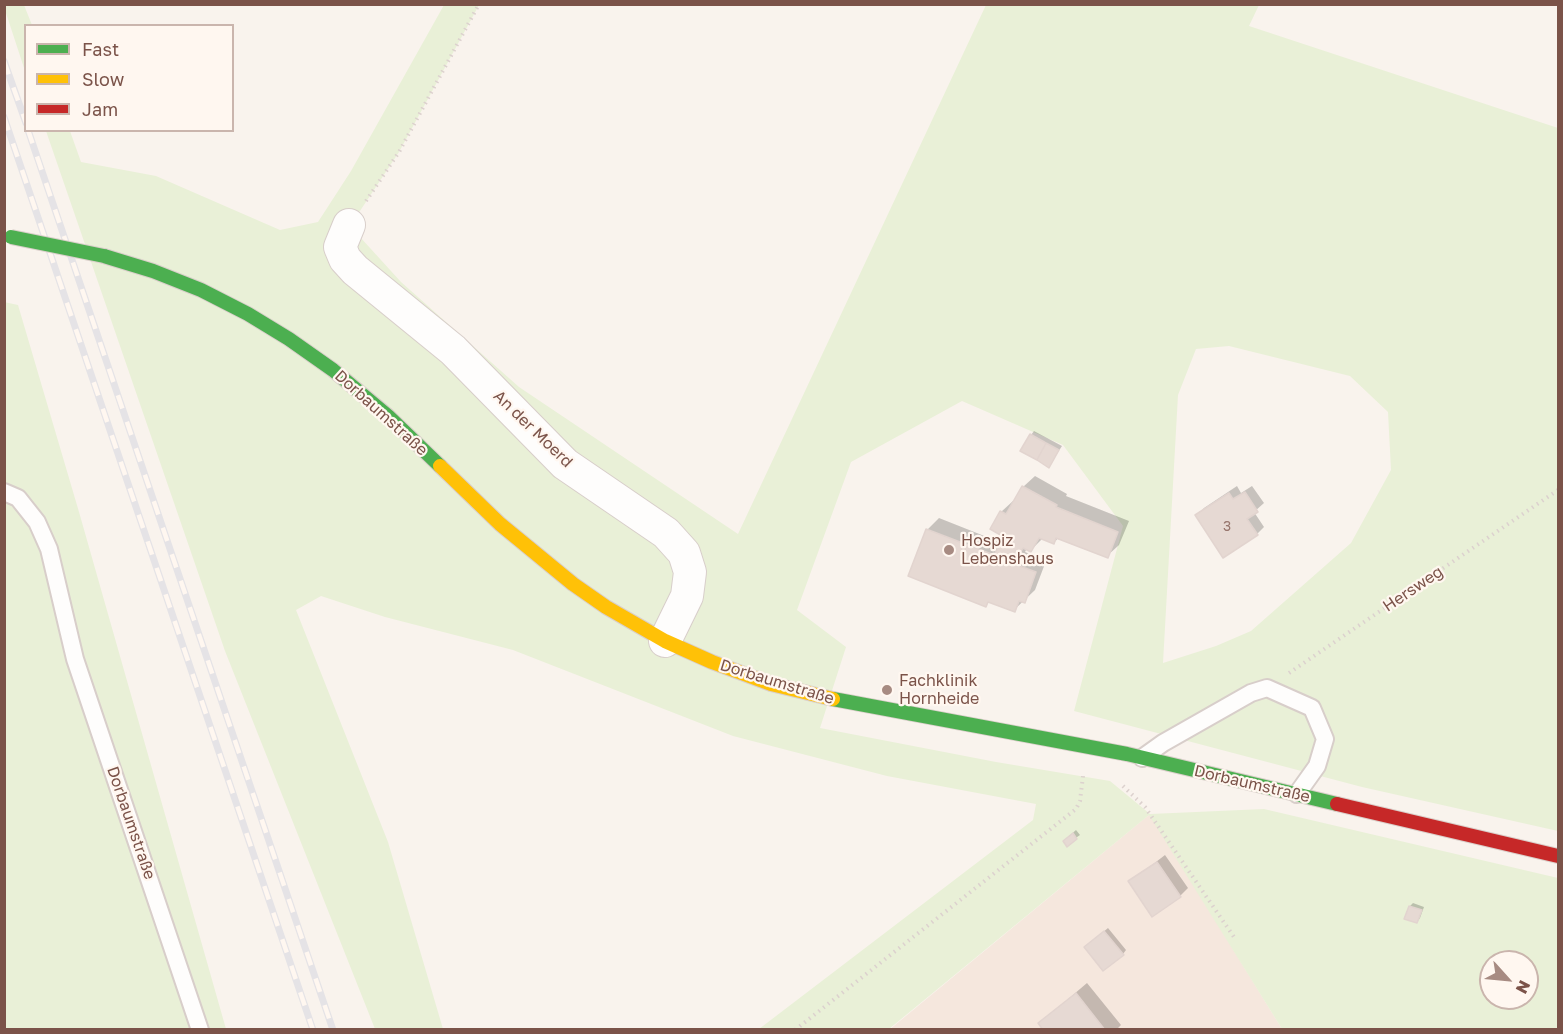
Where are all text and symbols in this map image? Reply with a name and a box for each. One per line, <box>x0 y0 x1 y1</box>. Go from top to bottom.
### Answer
legend <box>24 24 234 132</box>
text: Fast <box>82 38 119 60</box>
text: Slow <box>82 68 124 90</box>
text: Jam <box>82 98 118 120</box>
street label: Dorbaumstraße <box>331 366 431 460</box>
street label: An der Moerd <box>489 387 577 471</box>
house number: 3 <box>1223 519 1231 535</box>
place label: Hospiz Lebenshaus <box>961 531 1054 569</box>
marker: Hospiz Lebenshaus <box>942 543 956 557</box>
street label: Hersweg <box>1379 562 1447 616</box>
street label: Dorbaumstraße <box>718 656 836 708</box>
place label: Fachklinik Hornheide <box>899 671 979 709</box>
marker: Fachklinik Hornheide <box>880 683 894 697</box>
street label: Dorbaumstraße <box>1192 761 1312 807</box>
street label: Dorbaumstraße <box>103 764 159 882</box>
north arrow <box>1479 950 1539 1010</box>
text: N <box>1512 977 1535 997</box>

